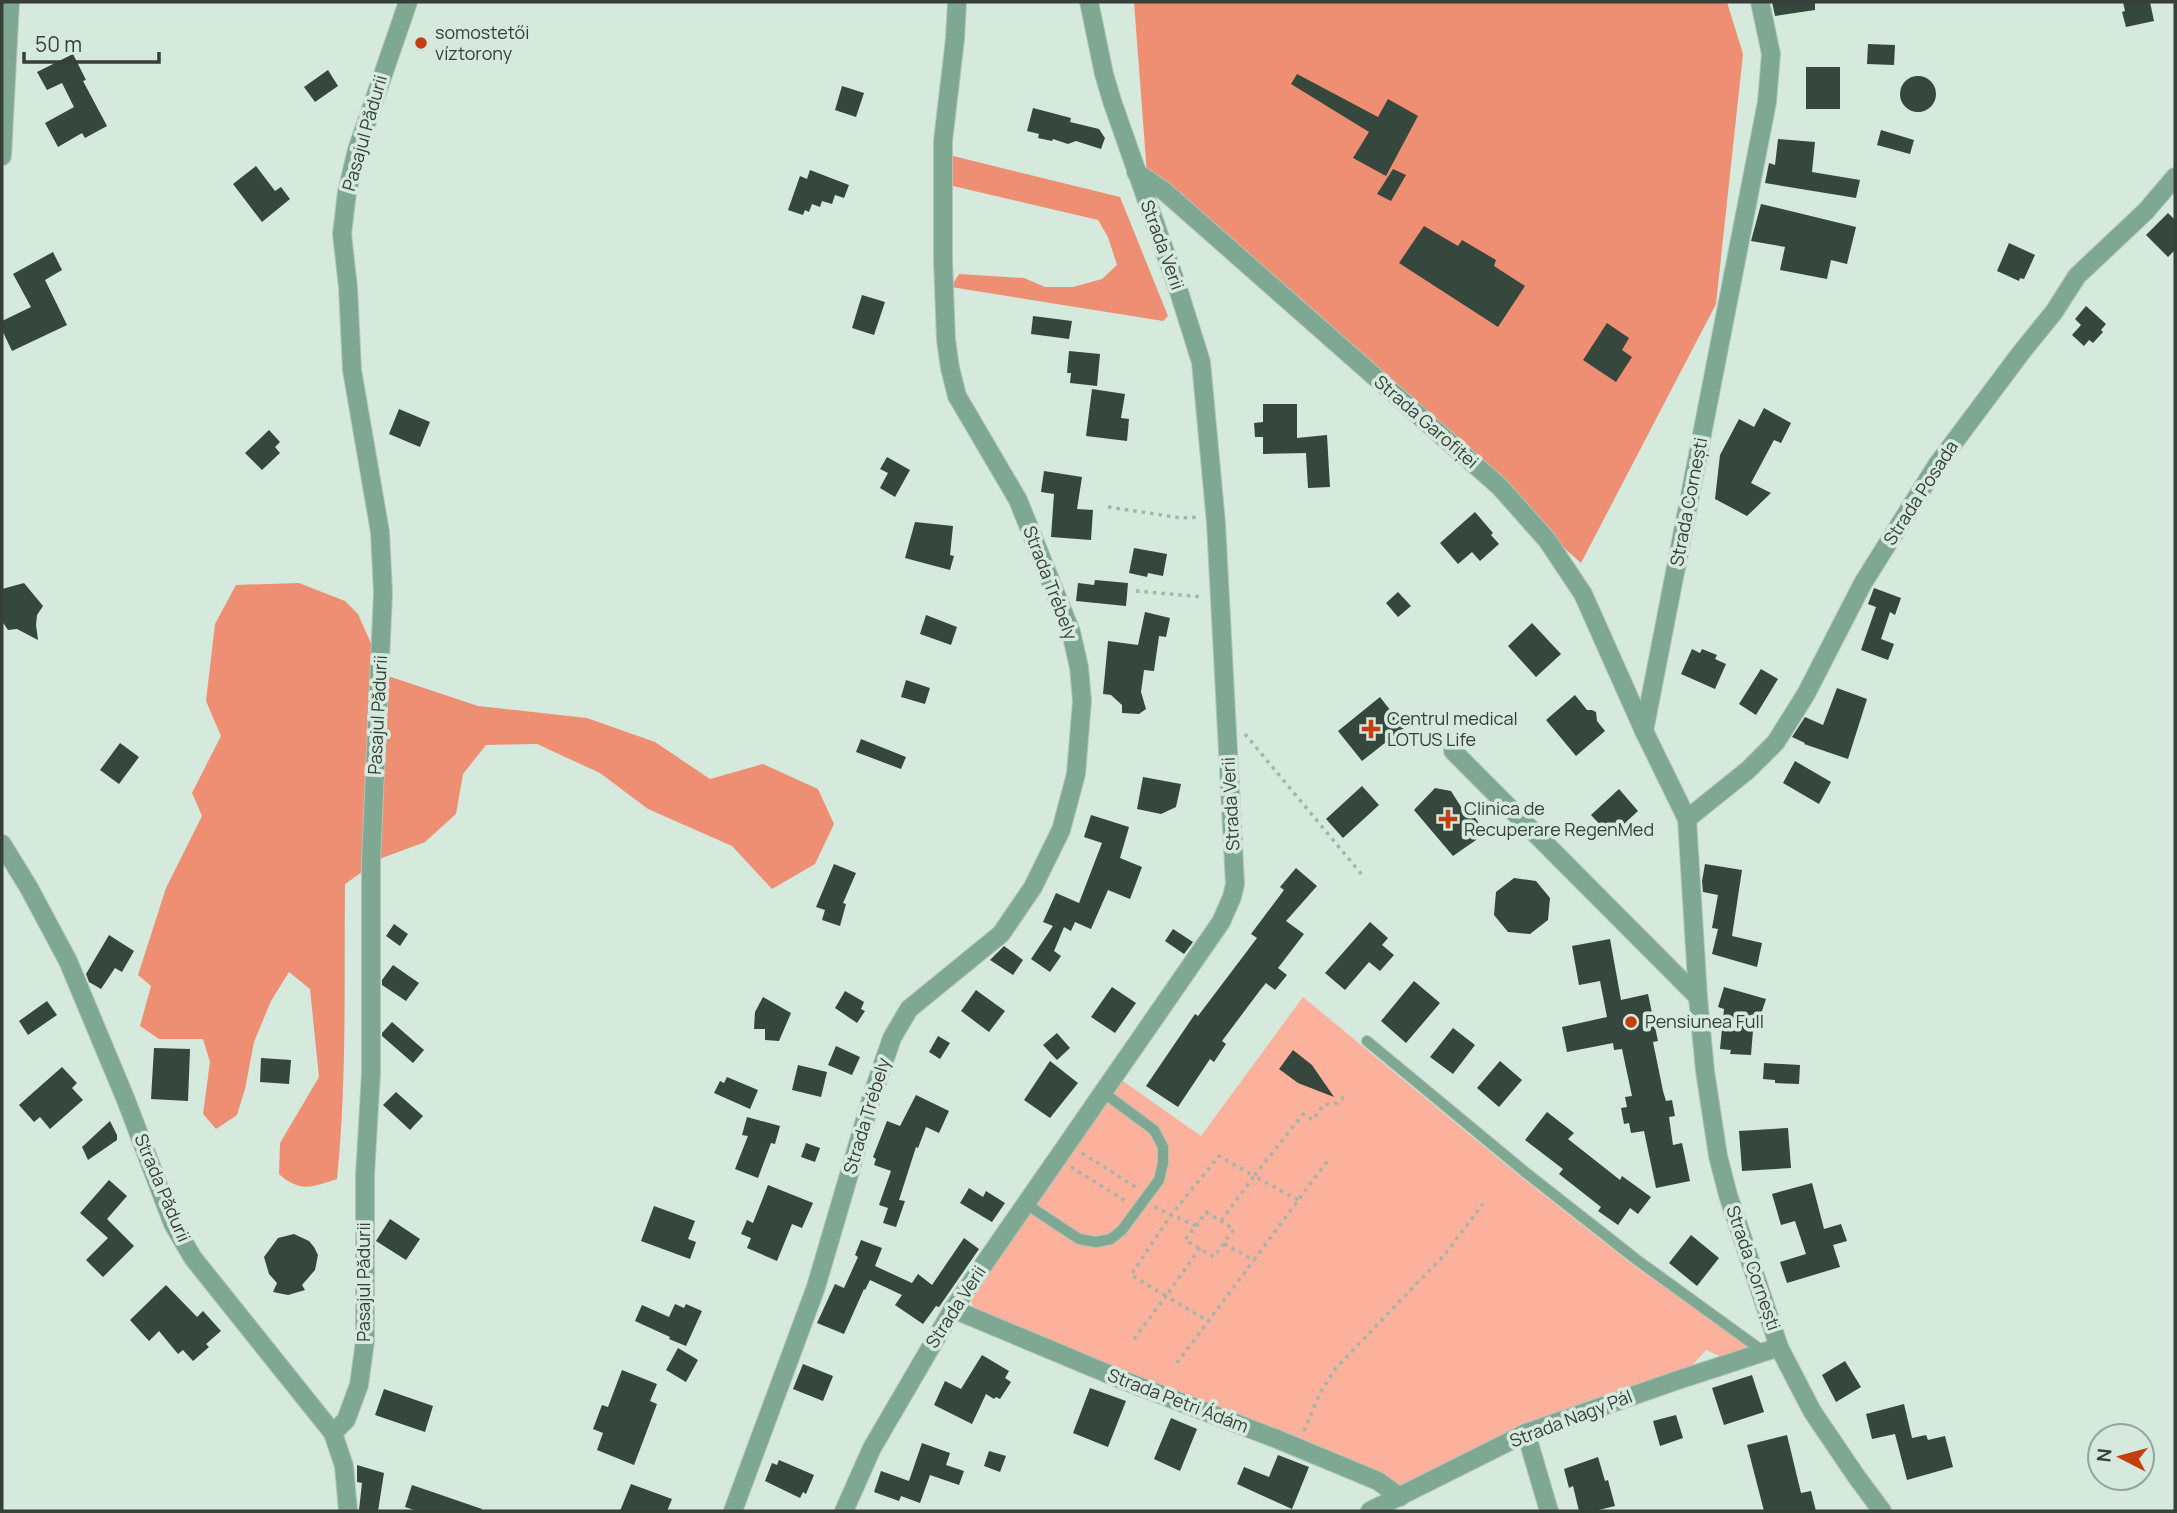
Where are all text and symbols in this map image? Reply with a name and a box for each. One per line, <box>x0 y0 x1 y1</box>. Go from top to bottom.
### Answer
place label: somostetői víztorony <box>435 20 529 65</box>
scale bar <box>24 21 159 65</box>
text: 50 m <box>35 30 82 58</box>
marker: somostetői víztorony <box>413 35 429 51</box>
street label: Pasajul Pădurii <box>336 72 392 194</box>
street label: Strada Verii <box>1136 196 1190 293</box>
street label: Strada Garofiței <box>1369 369 1484 473</box>
street label: Strada Cornești <box>1664 435 1712 568</box>
street label: Strada Posada <box>1877 436 1963 549</box>
street label: Strada Trébely <box>1018 522 1084 644</box>
street label: Pasajul Pădurii <box>362 655 392 775</box>
place label: Centrul medical LOTUS Life <box>1387 706 1518 751</box>
marker: Centrul medical LOTUS Life <box>1361 719 1381 739</box>
street label: Strada Verii <box>1216 757 1244 852</box>
place label: Clinica de Recuperare RegenMed <box>1464 796 1654 841</box>
marker: Clinica de Recuperare RegenMed <box>1438 809 1458 829</box>
place label: Pensiunea Full <box>1645 1009 1764 1033</box>
marker: Pensiunea Full <box>1623 1014 1639 1030</box>
street label: Strada Trébely <box>837 1054 895 1177</box>
street label: Strada Pădurii <box>129 1130 197 1245</box>
street label: Strada Cornești <box>1721 1202 1787 1333</box>
street label: Pasajul Pădurii <box>351 1222 375 1342</box>
street label: Strada Verii <box>920 1261 991 1352</box>
street label: Strada Petri Ádám <box>1105 1362 1252 1438</box>
street label: Strada Nagy Pál <box>1506 1384 1635 1452</box>
north arrow <box>2086 1422 2156 1492</box>
text: N <box>2090 1447 2118 1463</box>

